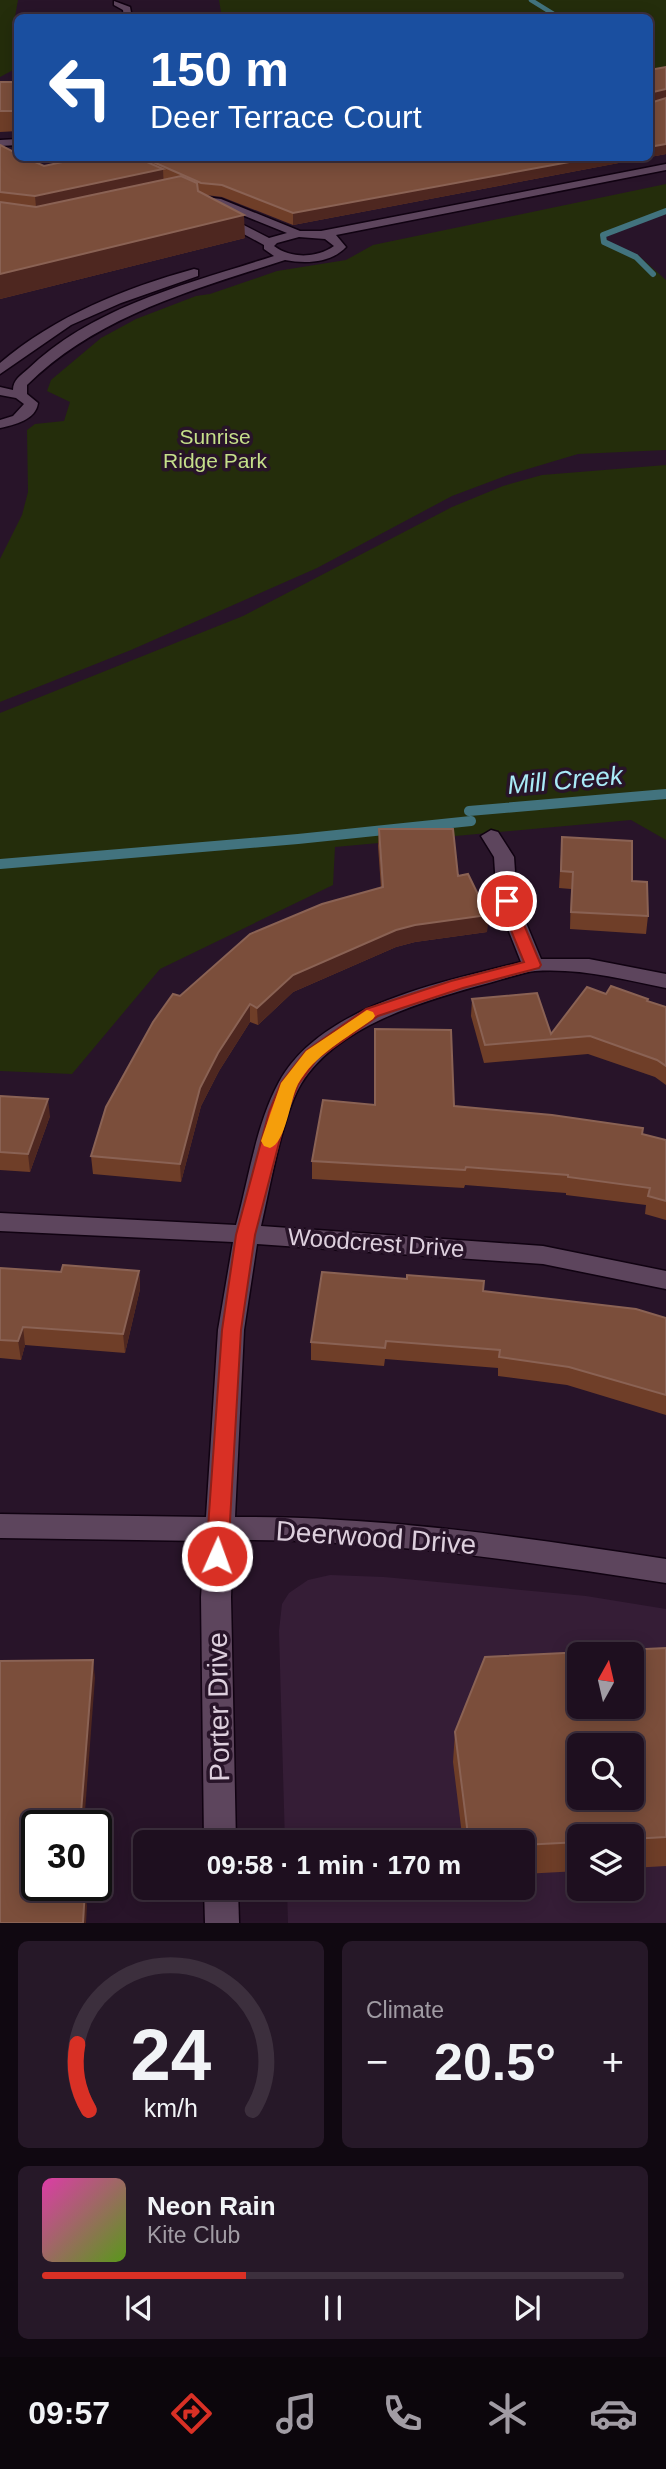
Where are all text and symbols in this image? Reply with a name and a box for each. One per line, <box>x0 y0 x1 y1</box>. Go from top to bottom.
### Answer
icon: left <box>35 42 126 133</box>
text: 150 m <box>150 42 289 96</box>
text: Deer Terrace Court <box>150 99 422 135</box>
park label: Sunrise Ridge Park <box>163 425 267 472</box>
water label: Mill Creek <box>506 760 626 800</box>
pin <box>477 871 537 931</box>
icon: arrive <box>488 882 526 920</box>
street label: Woodcrest Drive <box>287 1223 465 1262</box>
street label: Deerwood Drive <box>275 1515 477 1560</box>
position arrow <box>180 1519 254 1593</box>
street label: Porter Drive <box>202 1632 235 1782</box>
north arrow <box>567 1642 644 1718</box>
map controls <box>567 1642 644 1901</box>
button: search <box>567 1733 644 1810</box>
speed limit sign: 30 <box>21 1810 112 1901</box>
button: layers <box>567 1824 644 1901</box>
text: 09:58 · 1 min · 170 m <box>207 1850 461 1880</box>
text: Climate <box>366 1997 444 2023</box>
text: 24 <box>131 2015 212 2096</box>
text: 20.5° <box>434 2033 556 2091</box>
text: − <box>366 2041 388 2083</box>
text: + <box>602 2041 624 2083</box>
text: km/h <box>144 2094 198 2122</box>
text: Neon Rain <box>147 2191 276 2221</box>
text: Kite Club <box>147 2222 240 2248</box>
icon: previous <box>120 2289 158 2327</box>
icon: pause <box>314 2289 352 2327</box>
icon: next <box>508 2289 546 2327</box>
icon: directions <box>167 2389 216 2438</box>
icon: music <box>272 2389 321 2438</box>
icon: phone <box>378 2389 427 2438</box>
icon: climate <box>483 2389 532 2438</box>
icon: car <box>589 2389 638 2438</box>
text: 09:57 <box>28 2395 110 2431</box>

